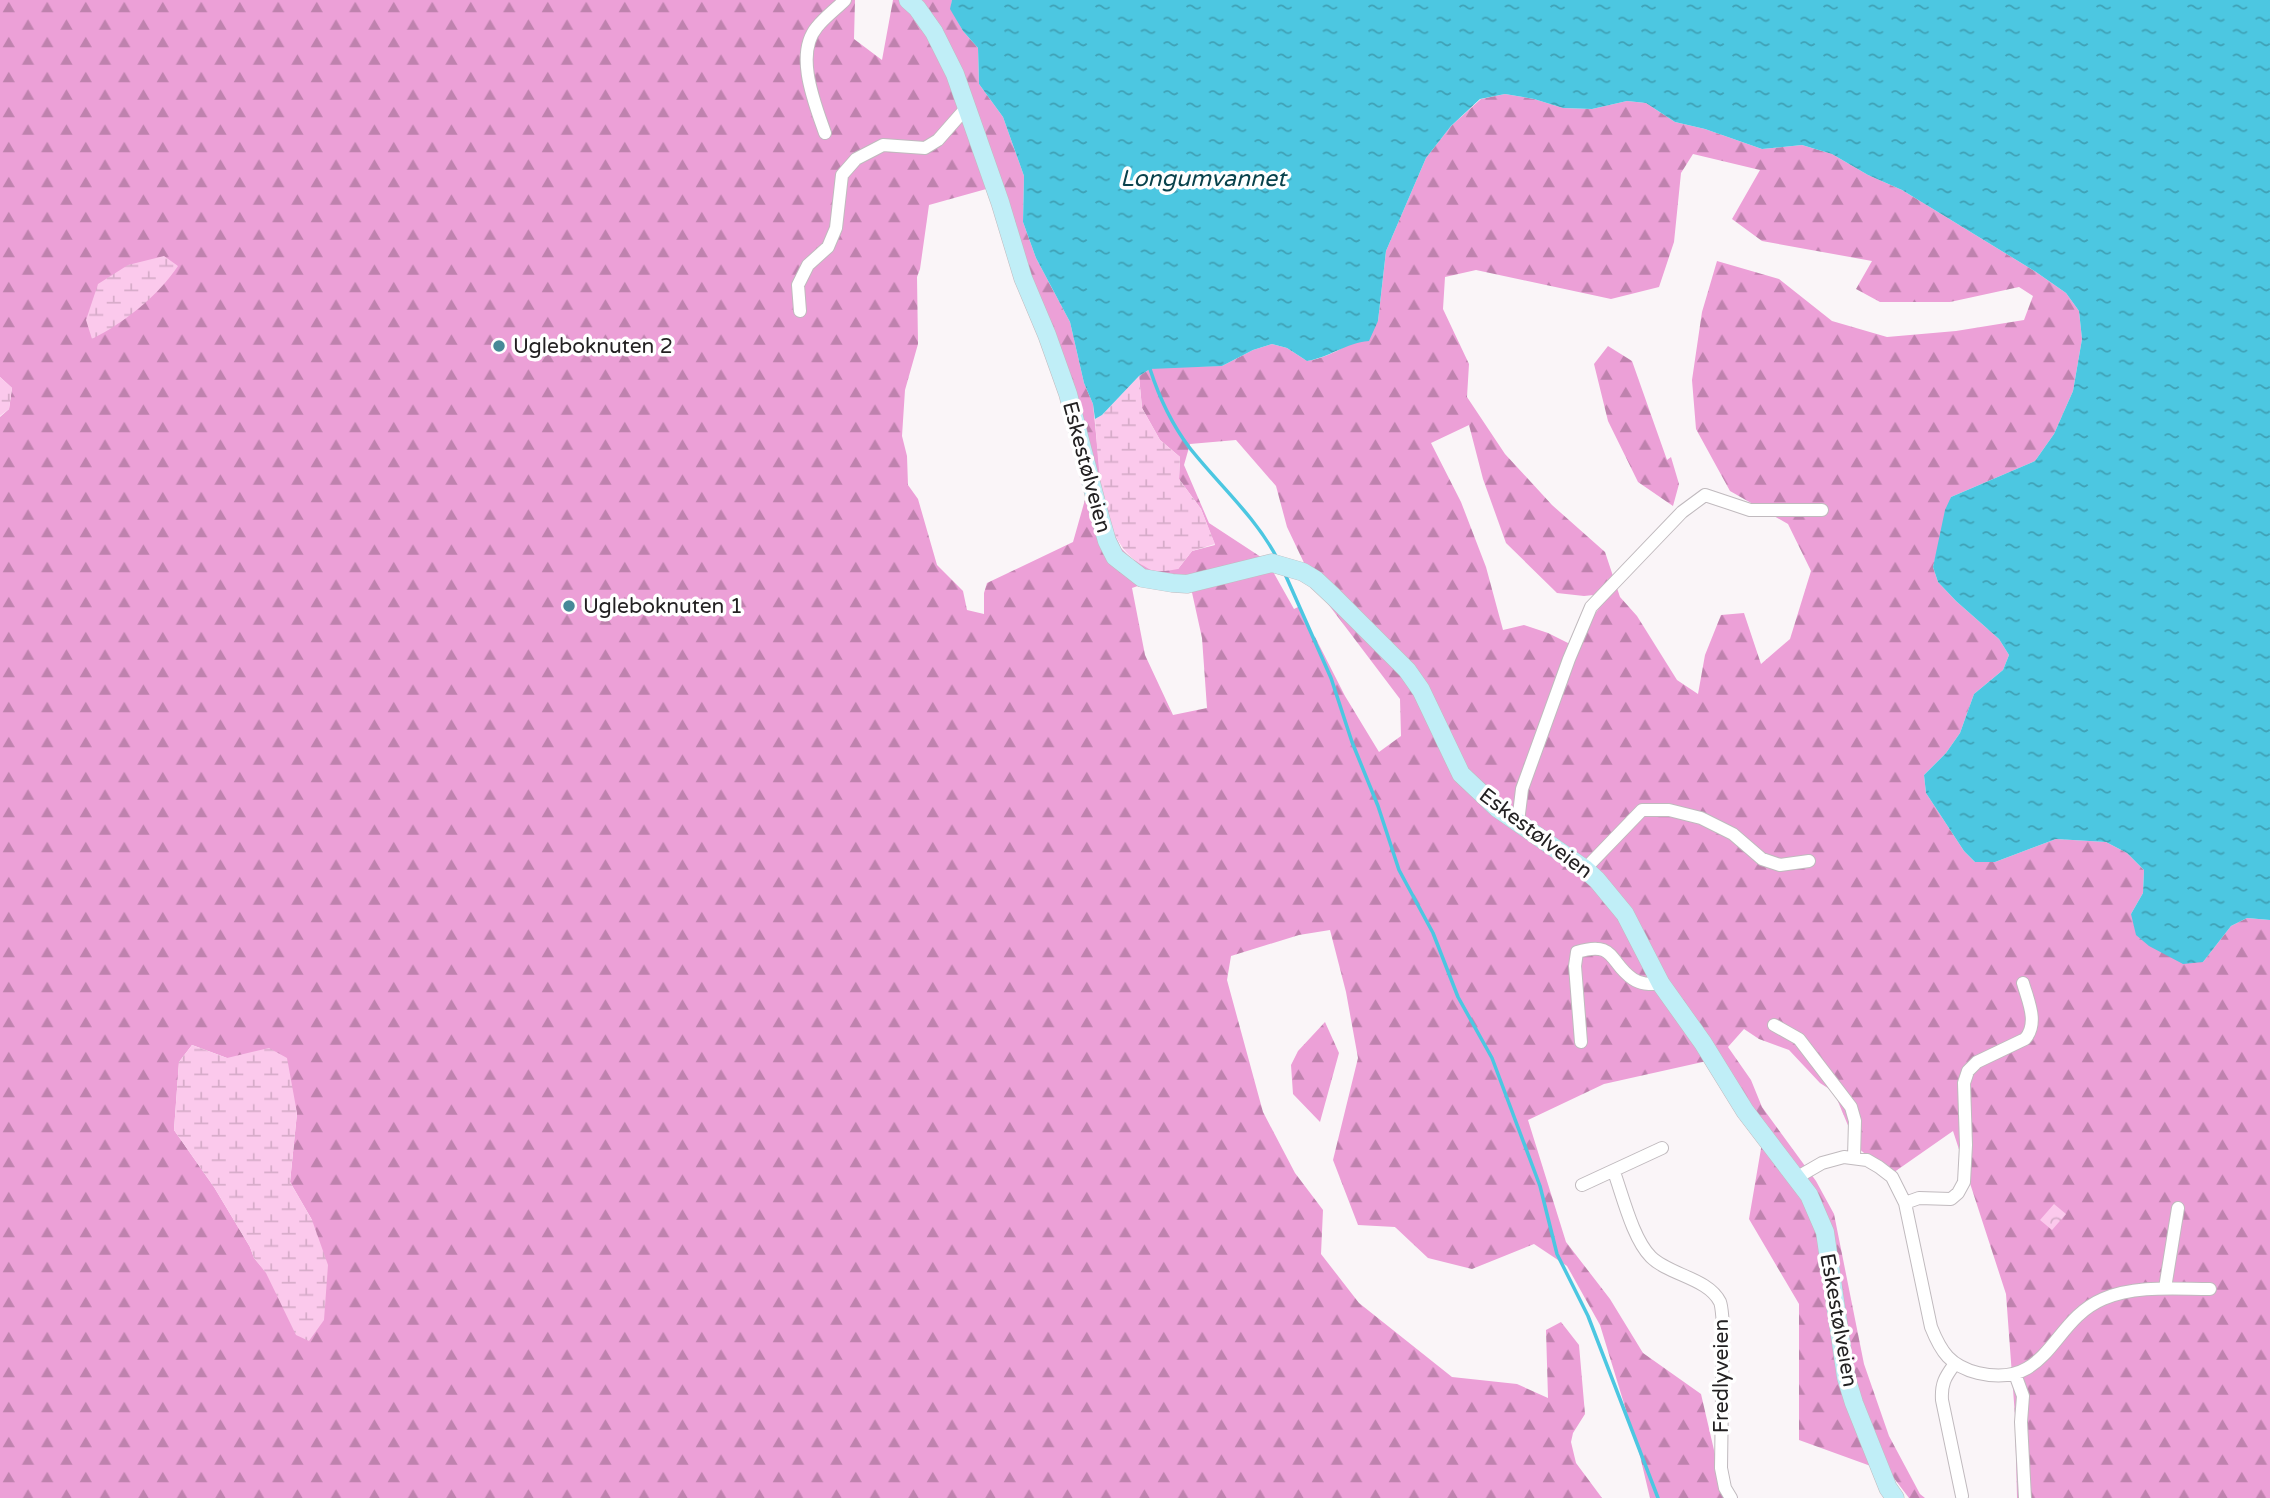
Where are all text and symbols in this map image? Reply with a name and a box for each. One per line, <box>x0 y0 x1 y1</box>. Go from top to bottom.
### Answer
water label: Longumvannet <box>1120 165 1288 193</box>
place label: Ugleboknuten 2 <box>513 334 673 359</box>
marker: Ugleboknuten 2 <box>491 338 507 354</box>
street label: Eskestølveien <box>1057 399 1116 536</box>
place label: Ugleboknuten 1 <box>583 594 743 619</box>
marker: Ugleboknuten 1 <box>561 598 577 614</box>
street label: Eskestølveien <box>1474 783 1597 884</box>
street label: Eskestølveien <box>1814 1251 1863 1389</box>
street label: Fredlyveien <box>1709 1319 1734 1433</box>

